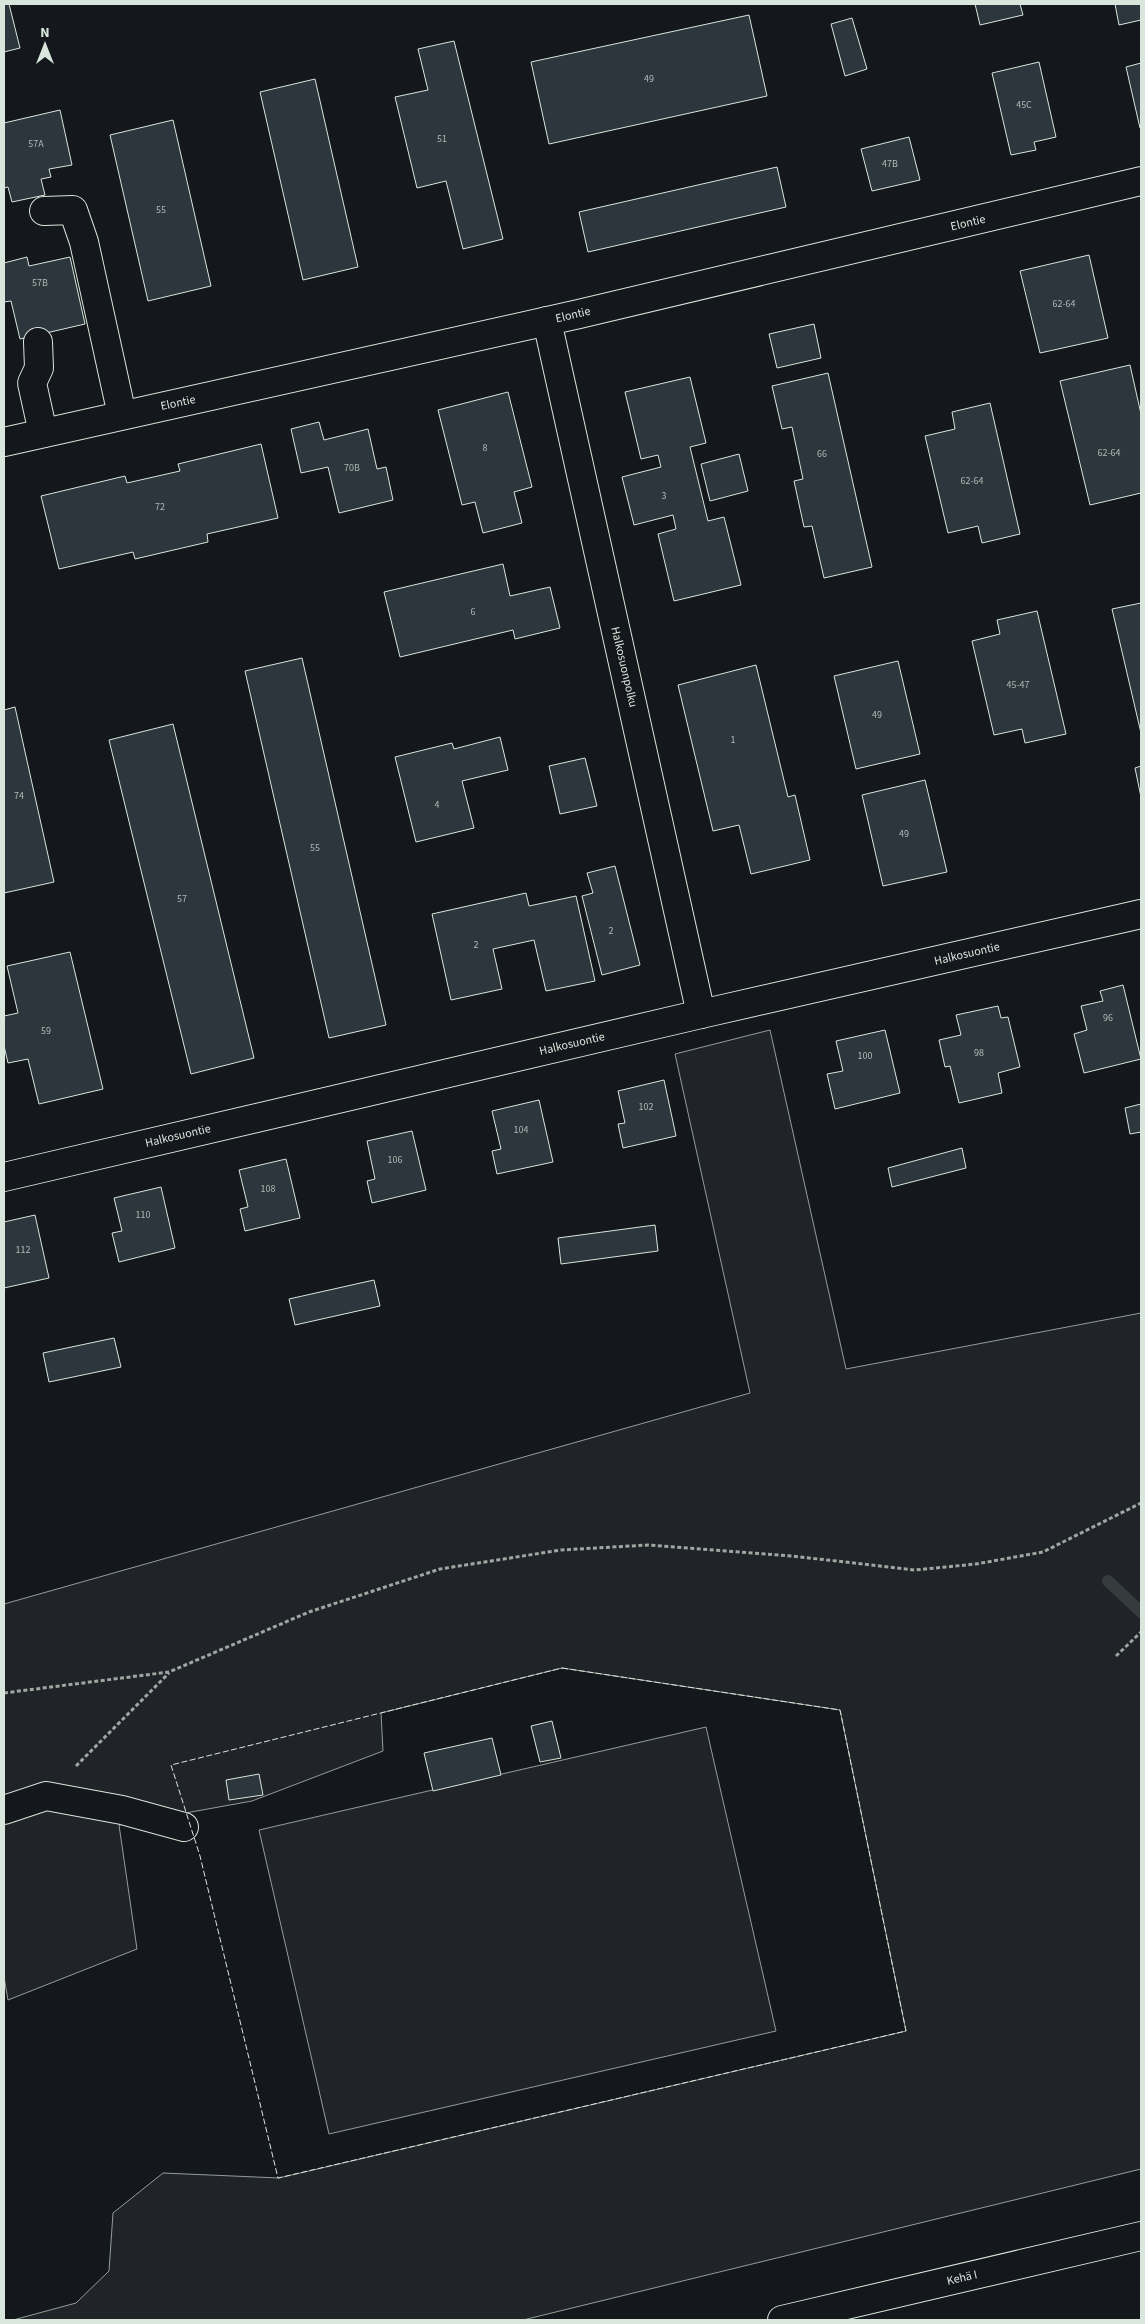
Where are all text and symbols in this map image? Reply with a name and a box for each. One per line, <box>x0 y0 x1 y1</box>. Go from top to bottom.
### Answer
north arrow <box>20 20 70 70</box>
text: N <box>40 23 50 43</box>
house number: 49 <box>644 72 654 86</box>
house number: 45C <box>1016 98 1032 112</box>
house number: 51 <box>437 132 447 146</box>
house number: 57A <box>28 137 44 151</box>
house number: 47B <box>882 157 898 171</box>
house number: 55 <box>156 203 166 217</box>
street label: Elontie <box>949 211 987 235</box>
house number: 57B <box>32 276 48 290</box>
house number: 62-64 <box>1053 297 1076 311</box>
street label: Elontie <box>554 303 592 327</box>
street label: Elontie <box>159 391 197 415</box>
house number: 8 <box>483 441 488 455</box>
house number: 62-64 <box>1098 446 1121 460</box>
house number: 66 <box>817 447 827 461</box>
house number: 70B <box>344 461 360 475</box>
house number: 62-64 <box>961 474 984 488</box>
house number: 3 <box>662 489 667 503</box>
house number: 72 <box>155 500 165 514</box>
house number: 6 <box>471 605 476 619</box>
street label: Halkosuonpolku <box>606 625 642 709</box>
house number: 45-47 <box>1007 678 1030 692</box>
house number: 49 <box>872 708 882 722</box>
house number: 1 <box>731 733 736 747</box>
house number: 74 <box>14 789 24 803</box>
house number: 4 <box>435 798 440 812</box>
house number: 49 <box>899 827 909 841</box>
house number: 55 <box>310 841 320 855</box>
house number: 57 <box>177 892 187 906</box>
house number: 2 <box>609 924 614 938</box>
house number: 2 <box>474 938 479 952</box>
street label: Halkosuontie <box>933 938 1001 970</box>
house number: 96 <box>1103 1011 1113 1025</box>
house number: 59 <box>41 1024 51 1038</box>
street label: Halkosuontie <box>538 1028 606 1060</box>
house number: 98 <box>974 1046 984 1060</box>
house number: 100 <box>858 1049 872 1063</box>
house number: 102 <box>639 1100 653 1114</box>
street label: Halkosuontie <box>144 1120 212 1152</box>
house number: 104 <box>514 1123 528 1137</box>
house number: 106 <box>388 1153 402 1167</box>
house number: 108 <box>261 1182 275 1196</box>
house number: 110 <box>136 1208 150 1222</box>
house number: 112 <box>16 1243 30 1257</box>
street label: Kehä I <box>945 2266 979 2290</box>

